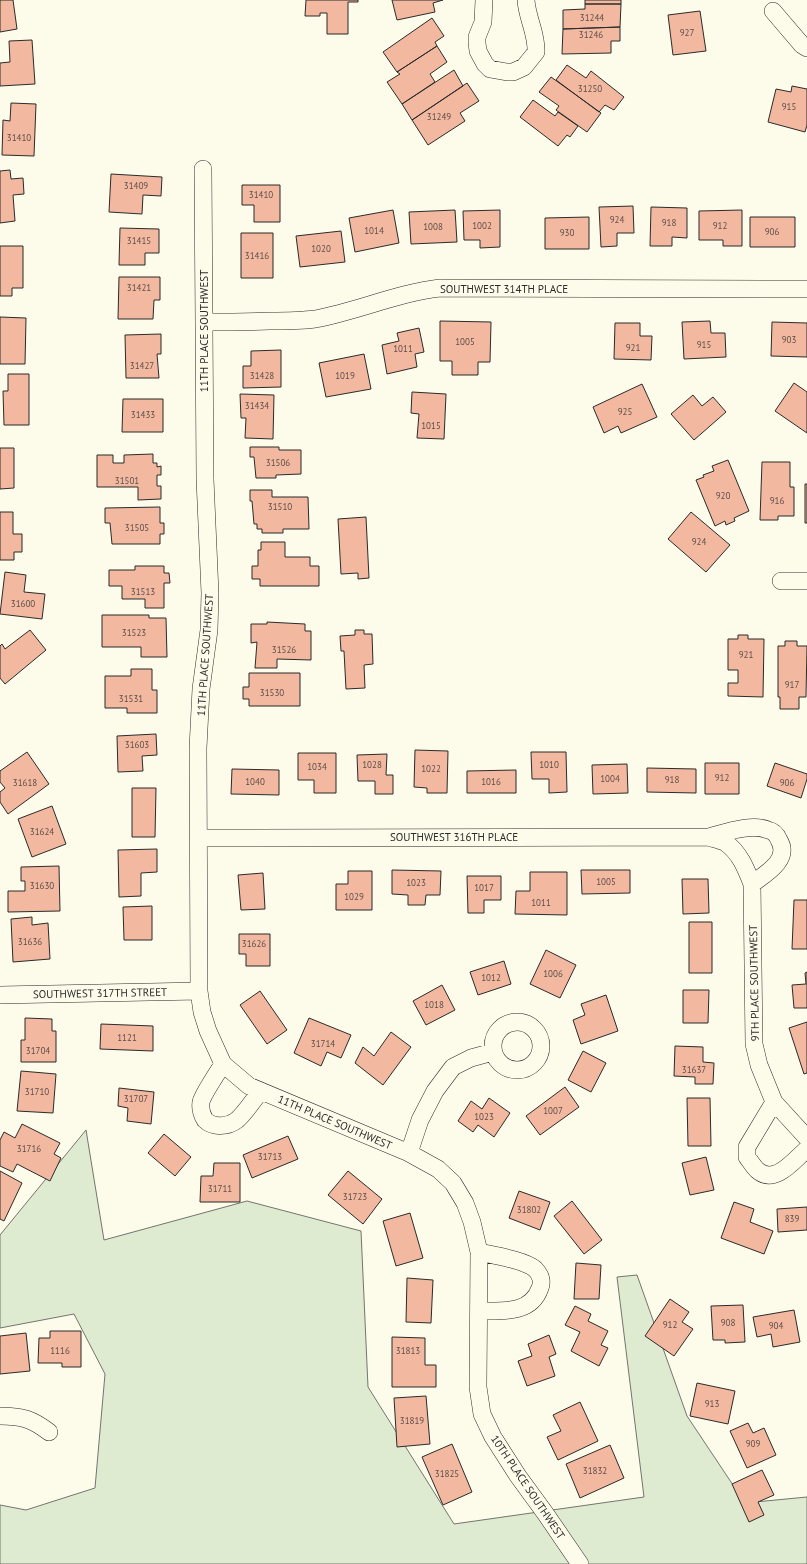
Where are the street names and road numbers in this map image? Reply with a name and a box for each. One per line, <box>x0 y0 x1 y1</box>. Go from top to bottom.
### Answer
street label: 11TH PLACE SOUTHWEST <box>197 270 211 392</box>
street label: SOUTHWEST 314TH PLACE <box>440 282 568 296</box>
street label: 11TH PLACE SOUTHWEST <box>194 593 216 717</box>
street label: SOUTHWEST 316TH PLACE <box>390 830 518 844</box>
street label: 9TH PLACE SOUTHWEST <box>746 925 762 1041</box>
street label: SOUTHWEST 317TH STREET <box>33 985 167 1001</box>
street label: 11TH PLACE SOUTHWEST <box>276 1092 394 1152</box>
street label: 10TH PLACE SOUTHWEST <box>488 1432 568 1542</box>

